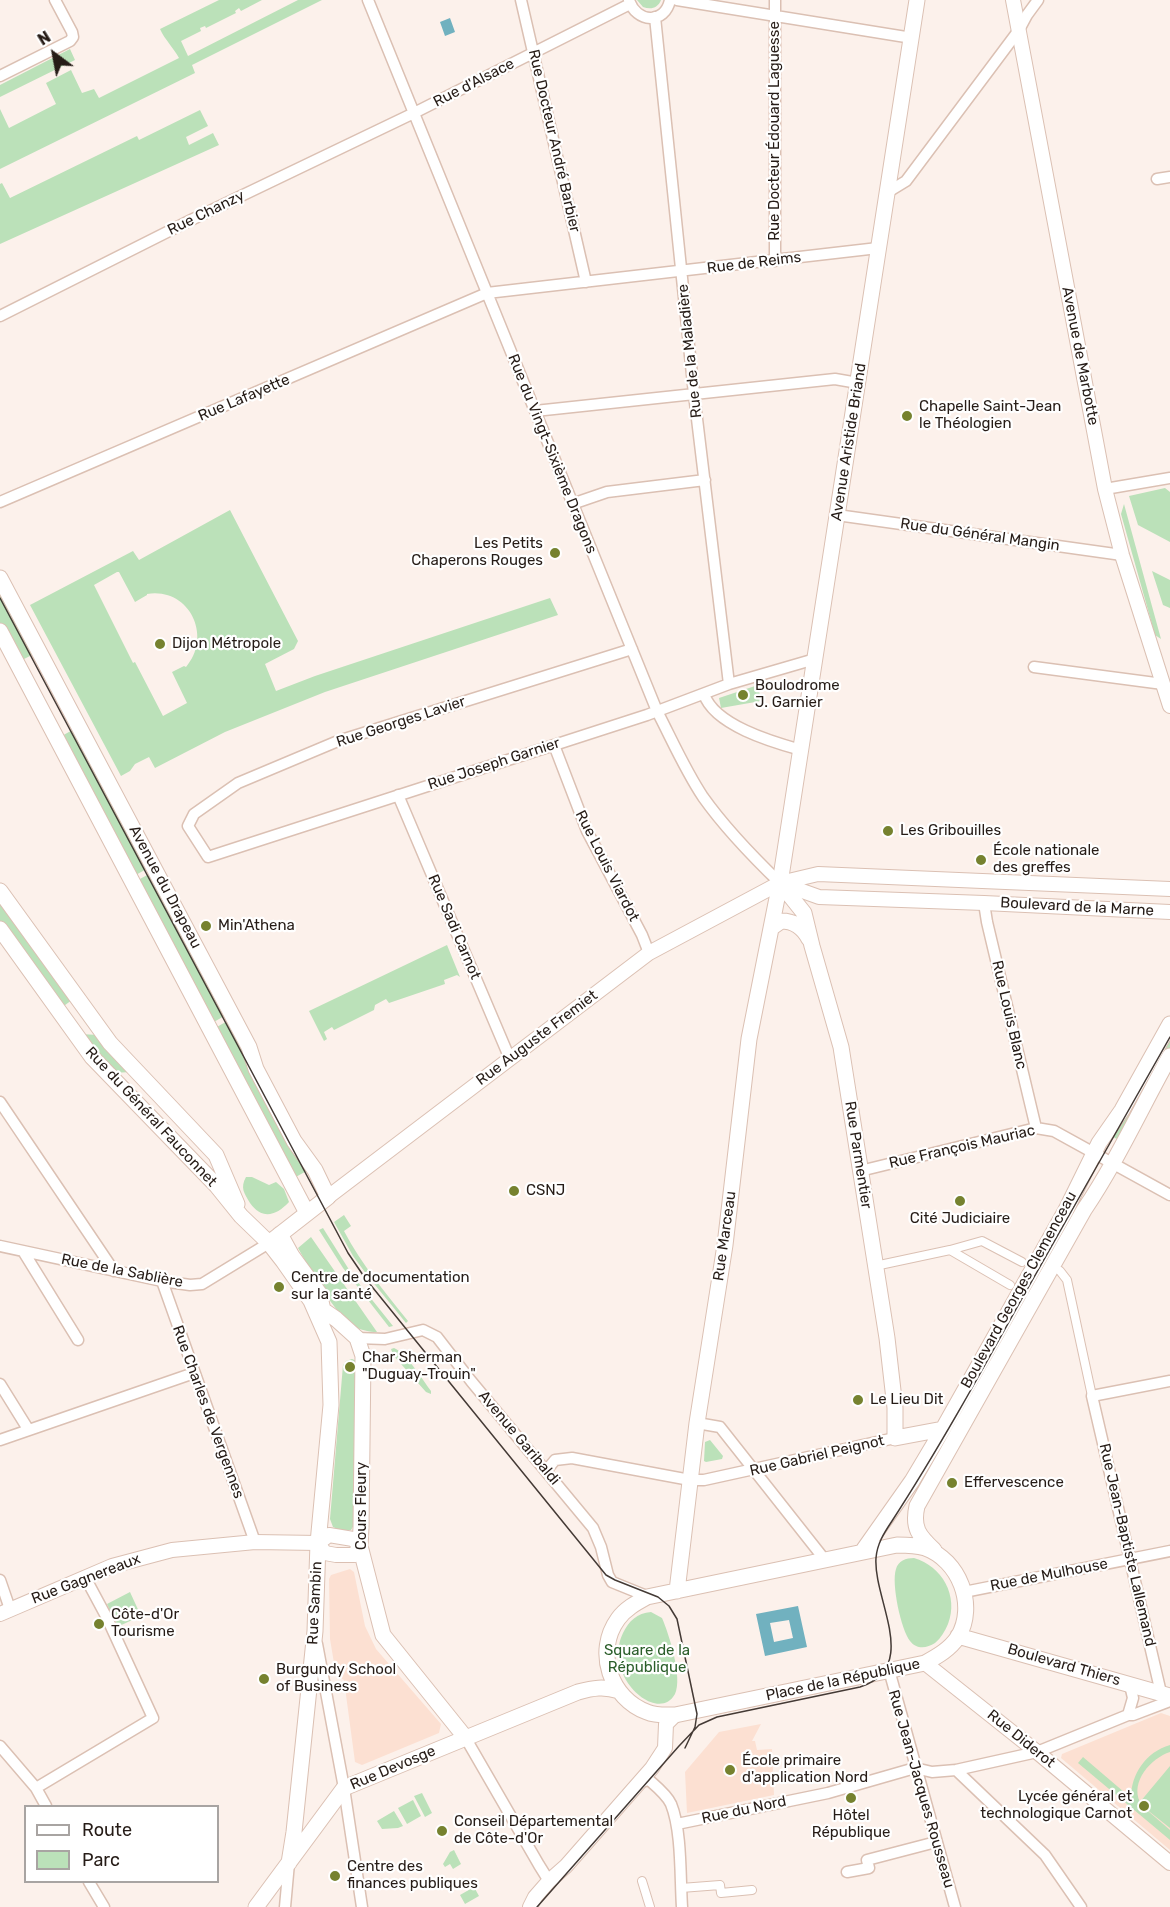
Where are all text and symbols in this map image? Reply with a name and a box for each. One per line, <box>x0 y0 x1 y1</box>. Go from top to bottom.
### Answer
street label: Rue Docteur Édouard Laguesse <box>766 21 784 241</box>
north arrow <box>24 24 84 84</box>
text: N <box>34 27 54 49</box>
street label: Rue Docteur André Barbier <box>524 48 584 234</box>
street label: Rue d'Alsace <box>431 55 517 111</box>
street label: Rue Chanzy <box>165 187 247 239</box>
street label: Rue de Reims <box>706 248 802 278</box>
street label: Rue de la Maladière <box>674 283 706 419</box>
street label: Avenue de Marbotte <box>1058 285 1102 427</box>
street label: Rue du Vingt-Sixième Dragons <box>504 352 600 556</box>
street label: Avenue Aristide Briand <box>828 362 870 522</box>
street label: Rue Lafayette <box>195 371 293 425</box>
place label: Chapelle Saint-Jean le Théologien <box>919 398 1061 433</box>
marker: Chapelle Saint-Jean le Théologien <box>900 409 914 423</box>
street label: Rue du Général Mangin <box>899 515 1061 555</box>
place label: Les Petits Chaperons Rouges <box>411 535 543 570</box>
marker: Les Petits Chaperons Rouges <box>548 546 562 560</box>
place label: Dijon Métropole <box>172 635 281 653</box>
marker: Dijon Métropole <box>153 637 167 651</box>
place label: Boulodrome J. Garnier <box>755 677 840 712</box>
marker: Boulodrome J. Garnier <box>736 688 750 702</box>
street label: Rue Georges Lavier <box>334 693 468 751</box>
street label: Rue Joseph Garnier <box>426 734 562 794</box>
street label: Rue Louis Viardot <box>571 807 643 925</box>
street label: Avenue du Drapeau <box>125 822 205 952</box>
place label: Les Gribouilles <box>900 822 1001 840</box>
marker: Les Gribouilles <box>881 824 895 838</box>
place label: École nationale des greffes <box>993 842 1099 877</box>
marker: École nationale des greffes <box>974 853 988 867</box>
street label: Rue Sadi Carnot <box>424 872 484 982</box>
street label: Boulevard de la Marne <box>1000 894 1154 920</box>
place label: Min'Athena <box>218 917 295 935</box>
marker: Min'Athena <box>199 919 213 933</box>
street label: Rue Louis Blanc <box>988 959 1030 1071</box>
street label: Rue Auguste Fremiet <box>473 987 601 1089</box>
street label: Rue du Général Fauconnet <box>81 1043 221 1191</box>
street label: Rue Parmentier <box>841 1100 875 1210</box>
street label: Rue François Mauriac <box>887 1121 1037 1173</box>
place label: CSNJ <box>526 1182 565 1200</box>
marker: CSNJ <box>507 1184 521 1198</box>
street label: Boulevard Georges Clemenceau <box>957 1188 1081 1392</box>
street label: Rue Marceau <box>710 1190 740 1282</box>
marker: Cité Judiciaire <box>953 1194 967 1208</box>
place label: Cité Judiciaire <box>910 1210 1010 1228</box>
street label: Rue de la Sablière <box>60 1250 184 1292</box>
place label: Centre de documentation sur la santé <box>291 1269 470 1304</box>
marker: Centre de documentation sur la santé <box>272 1280 286 1294</box>
street label: Rue Charles de Vergennes <box>168 1323 248 1501</box>
place label: Char Sherman "Duguay-Trouin" <box>362 1349 476 1384</box>
marker: Char Sherman "Duguay-Trouin" <box>343 1360 357 1374</box>
street label: Avenue Garibaldi <box>474 1387 564 1489</box>
place label: Le Lieu Dit <box>870 1391 943 1409</box>
marker: Le Lieu Dit <box>851 1393 865 1407</box>
street label: Rue Gabriel Peignot <box>748 1432 886 1480</box>
street label: Rue Jean-Baptiste Lallemand <box>1095 1442 1159 1648</box>
street label: Cours Fleury <box>353 1462 371 1550</box>
place label: Effervescence <box>964 1474 1064 1492</box>
marker: Effervescence <box>945 1476 959 1490</box>
street label: Rue Gagnereaux <box>29 1550 143 1608</box>
street label: Rue de Mulhouse <box>989 1555 1109 1595</box>
street label: Rue Sambin <box>304 1561 326 1645</box>
place label: Côte-d'Or Tourisme <box>111 1606 179 1641</box>
marker: Côte-d'Or Tourisme <box>92 1617 106 1631</box>
street label: Boulevard Thiers <box>1005 1640 1123 1690</box>
park label: Square de la République <box>604 1642 690 1677</box>
street label: Place de la République <box>764 1655 922 1705</box>
place label: Burgundy School of Business <box>276 1661 396 1696</box>
marker: Burgundy School of Business <box>257 1672 271 1686</box>
street label: Rue Jean-Jacques Rousseau <box>884 1688 958 1890</box>
street label: Rue Diderot <box>983 1706 1059 1772</box>
street label: Rue Devosge <box>348 1742 438 1794</box>
place label: École primaire d'application Nord <box>742 1752 868 1787</box>
marker: École primaire d'application Nord <box>723 1763 737 1777</box>
place label: Lycée général et technologique Carnot <box>980 1788 1132 1823</box>
marker: Hôtel République <box>844 1791 858 1805</box>
street label: Rue du Nord <box>700 1792 788 1828</box>
marker: Lycée général et technologique Carnot <box>1137 1799 1151 1813</box>
legend <box>24 1805 219 1883</box>
place label: Hôtel République <box>812 1807 890 1842</box>
place label: Conseil Départemental de Côte-d'Or <box>454 1813 613 1848</box>
text: Route <box>82 1819 132 1841</box>
marker: Conseil Départemental de Côte-d'Or <box>435 1824 449 1838</box>
text: Parc <box>82 1849 120 1871</box>
place label: Centre des finances publiques <box>347 1858 478 1893</box>
marker: Centre des finances publiques <box>328 1869 342 1883</box>

